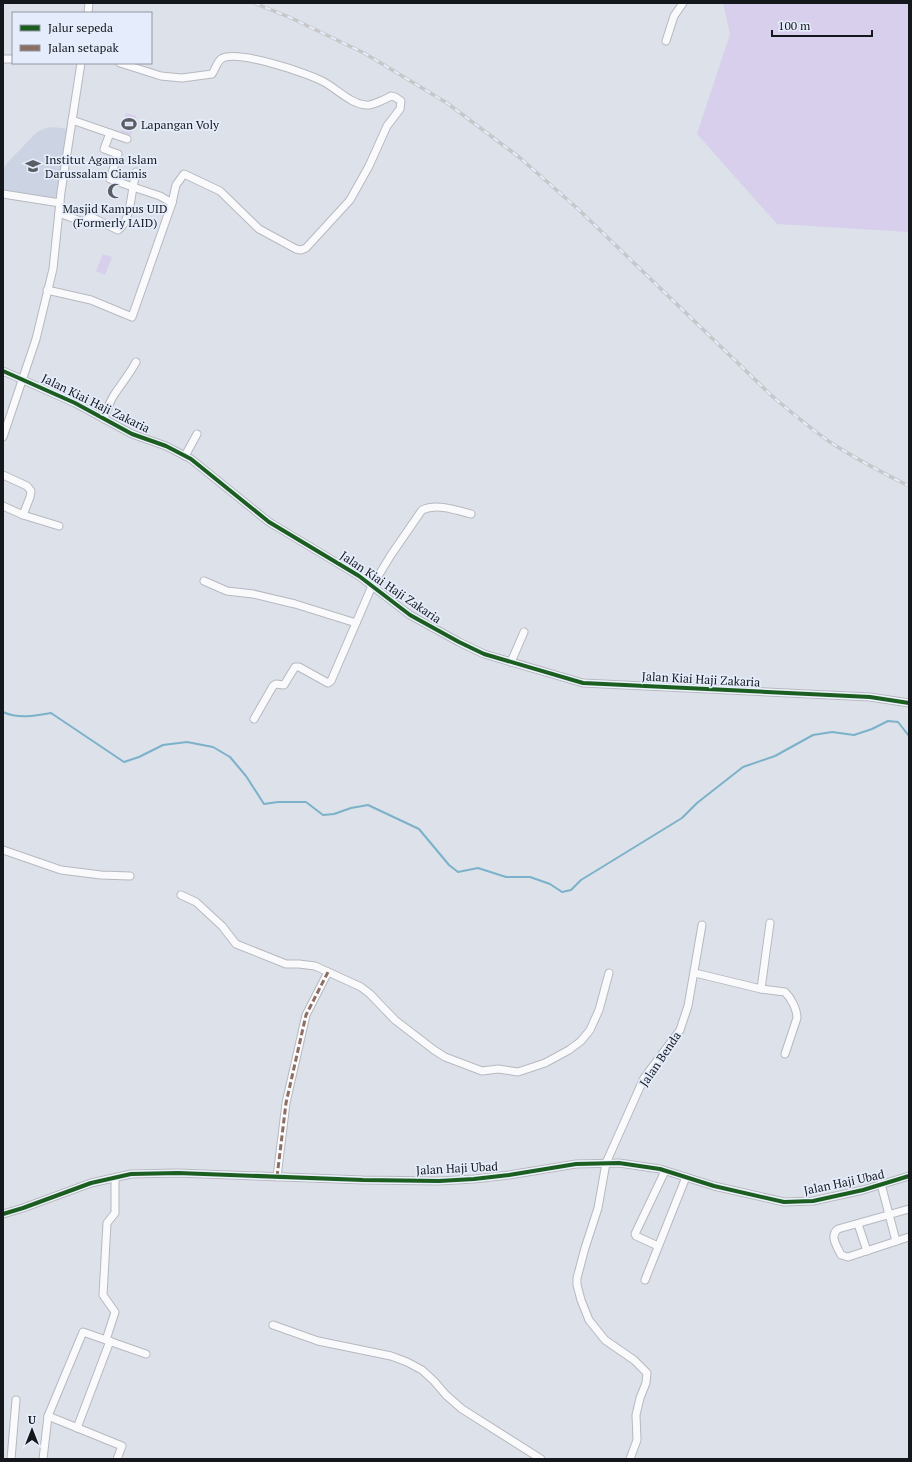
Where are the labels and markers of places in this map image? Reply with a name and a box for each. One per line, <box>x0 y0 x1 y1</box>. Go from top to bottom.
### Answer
sports icon: Lapangan Voly <box>120 115 138 133</box>
place label: Lapangan Voly <box>141 117 220 132</box>
place label: Institut Agama Islam Darussalam Ciamis <box>45 152 158 181</box>
school or university icon: Institut Agama Islam Darussalam Ciamis <box>24 157 42 175</box>
mosque icon: Masjid Kampus UID (Formerly IAID) <box>106 182 124 200</box>
place label: Masjid Kampus UID (Formerly IAID) <box>62 201 168 230</box>

